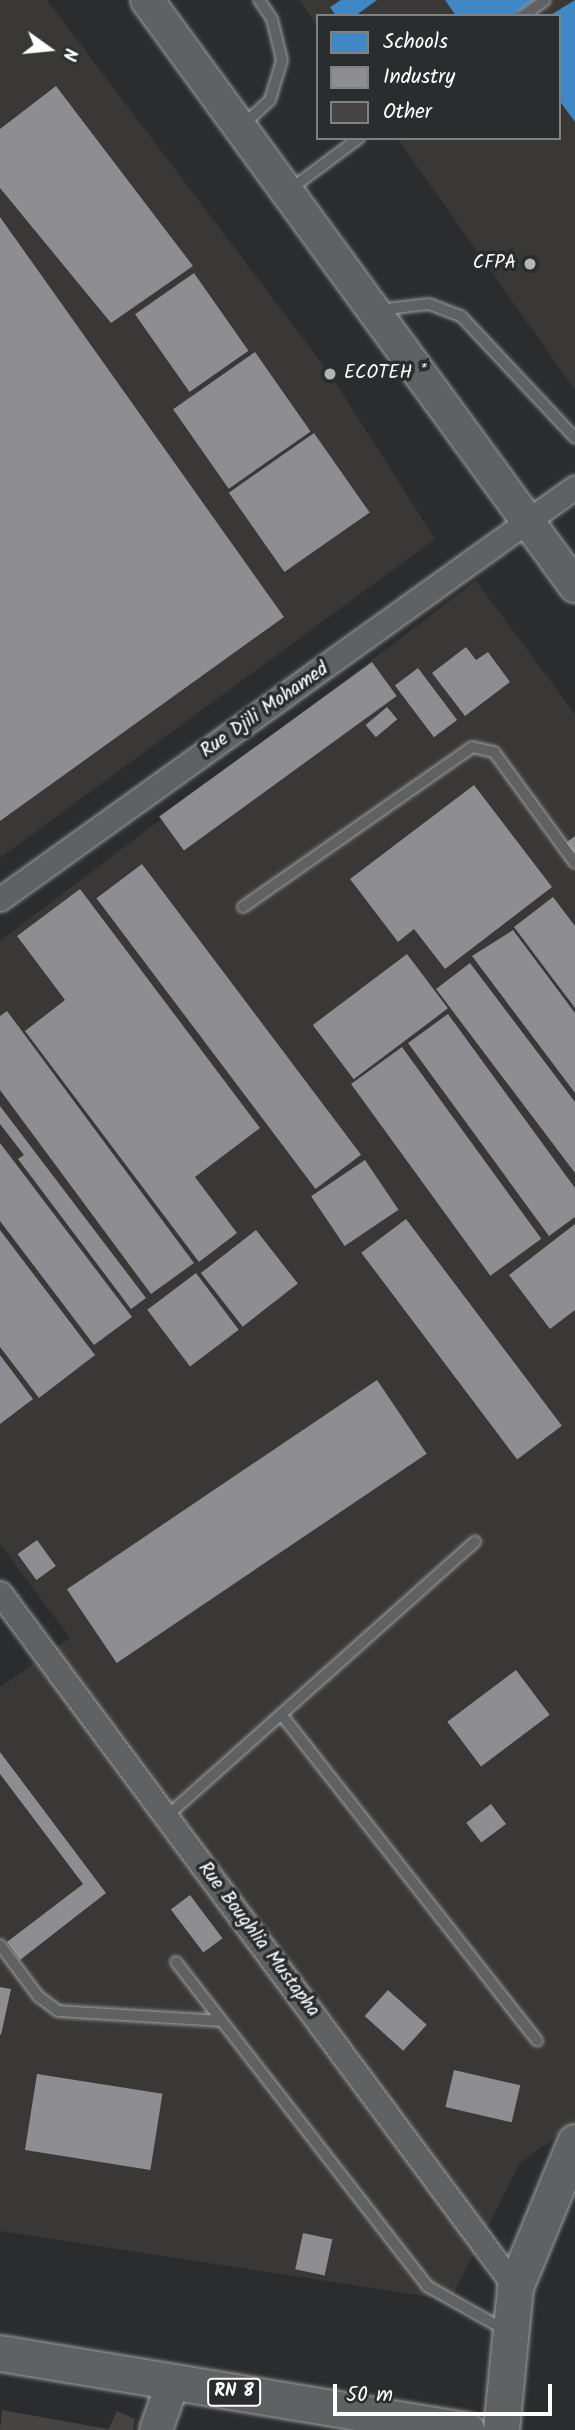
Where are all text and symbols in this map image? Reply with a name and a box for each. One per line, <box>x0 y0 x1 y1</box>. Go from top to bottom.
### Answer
north arrow <box>14 14 84 84</box>
legend <box>316 14 561 140</box>
text: Schools <box>383 26 448 59</box>
text: N <box>53 45 85 64</box>
text: Industry <box>383 61 455 94</box>
text: Other <box>383 96 432 129</box>
place label: CFPA <box>473 253 516 275</box>
marker: CFPA <box>522 256 538 272</box>
place label: ECOTEH * <box>344 363 427 385</box>
marker: ECOTEH * <box>322 366 338 382</box>
street label: Rue Djili Mohamed <box>197 658 333 764</box>
street label: Rue Boughlia Mustapha <box>192 1858 324 2022</box>
scale bar <box>337 2370 556 2414</box>
road number: RN 8 <box>206 2378 262 2406</box>
text: 50 m <box>346 2379 393 2412</box>

